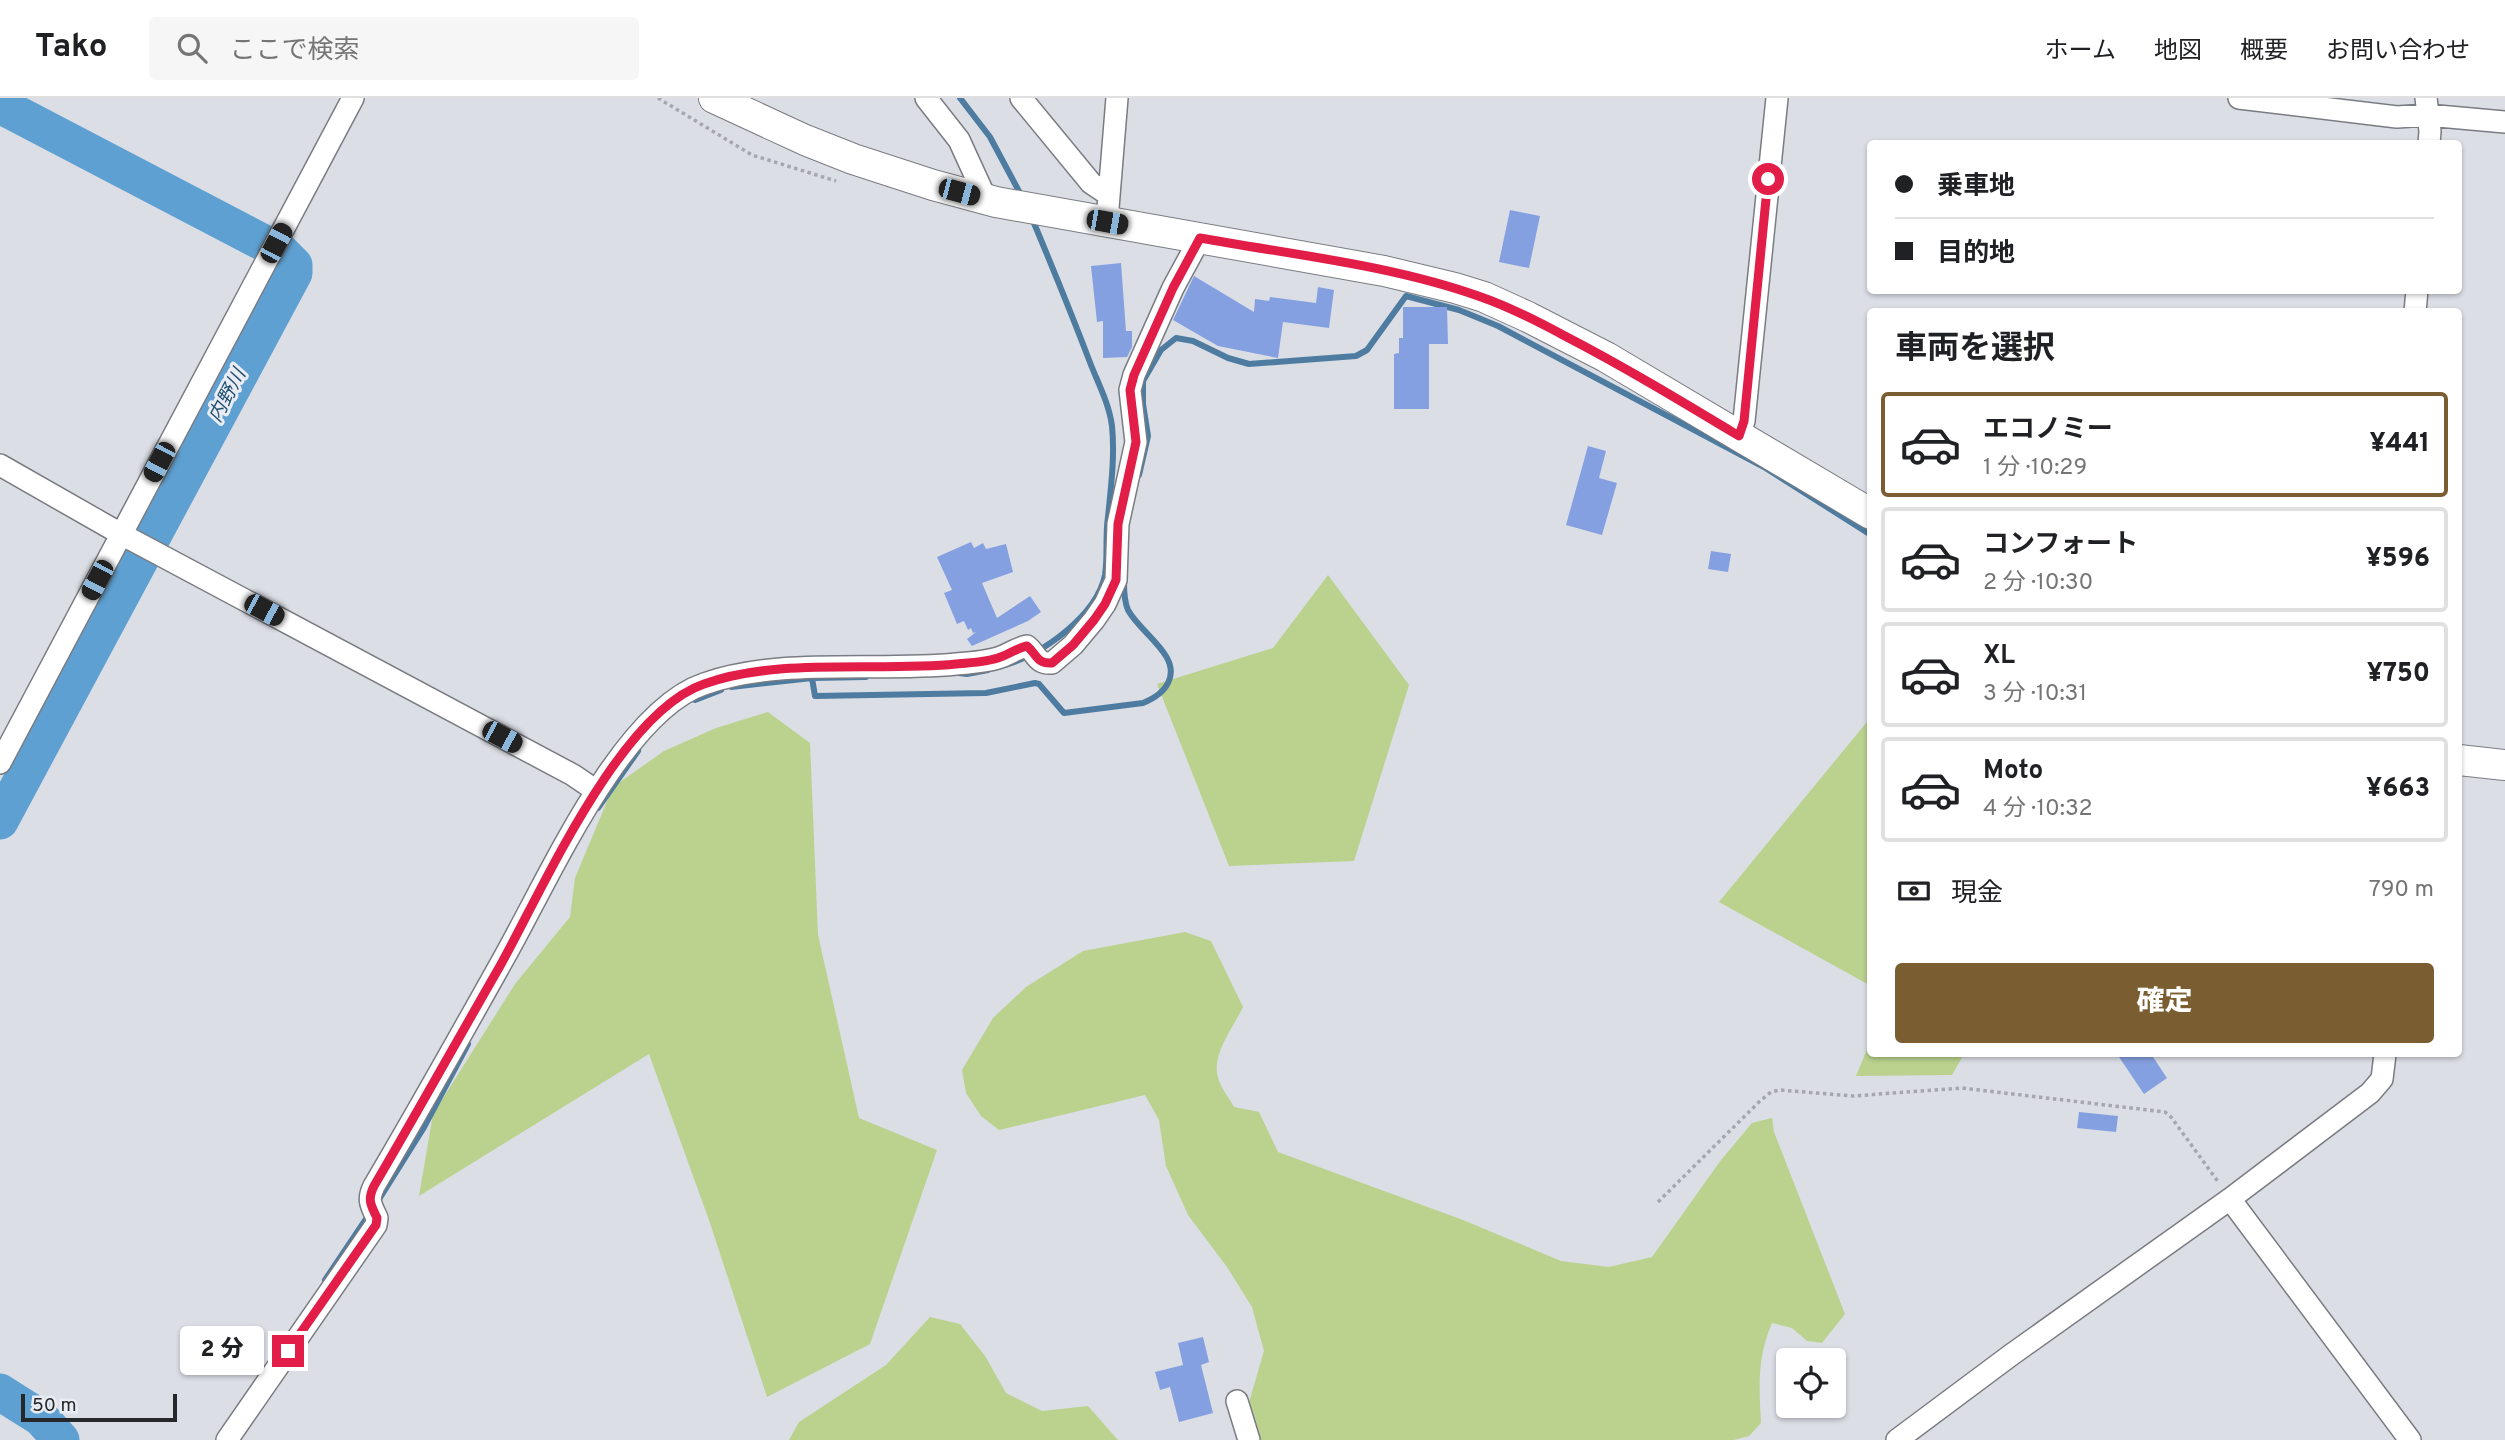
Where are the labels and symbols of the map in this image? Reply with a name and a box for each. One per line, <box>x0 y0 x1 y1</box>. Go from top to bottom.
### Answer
route start <box>1752 163 1784 195</box>
car <box>936 176 983 208</box>
car <box>1085 208 1130 236</box>
car <box>257 220 296 266</box>
water label: 内野川 <box>204 363 253 427</box>
car <box>140 439 179 485</box>
car <box>78 557 117 603</box>
car <box>241 591 288 629</box>
car <box>479 718 526 756</box>
callout: 2 分 <box>180 1326 264 1376</box>
route end <box>272 1335 304 1367</box>
scale bar <box>21 1391 177 1423</box>

